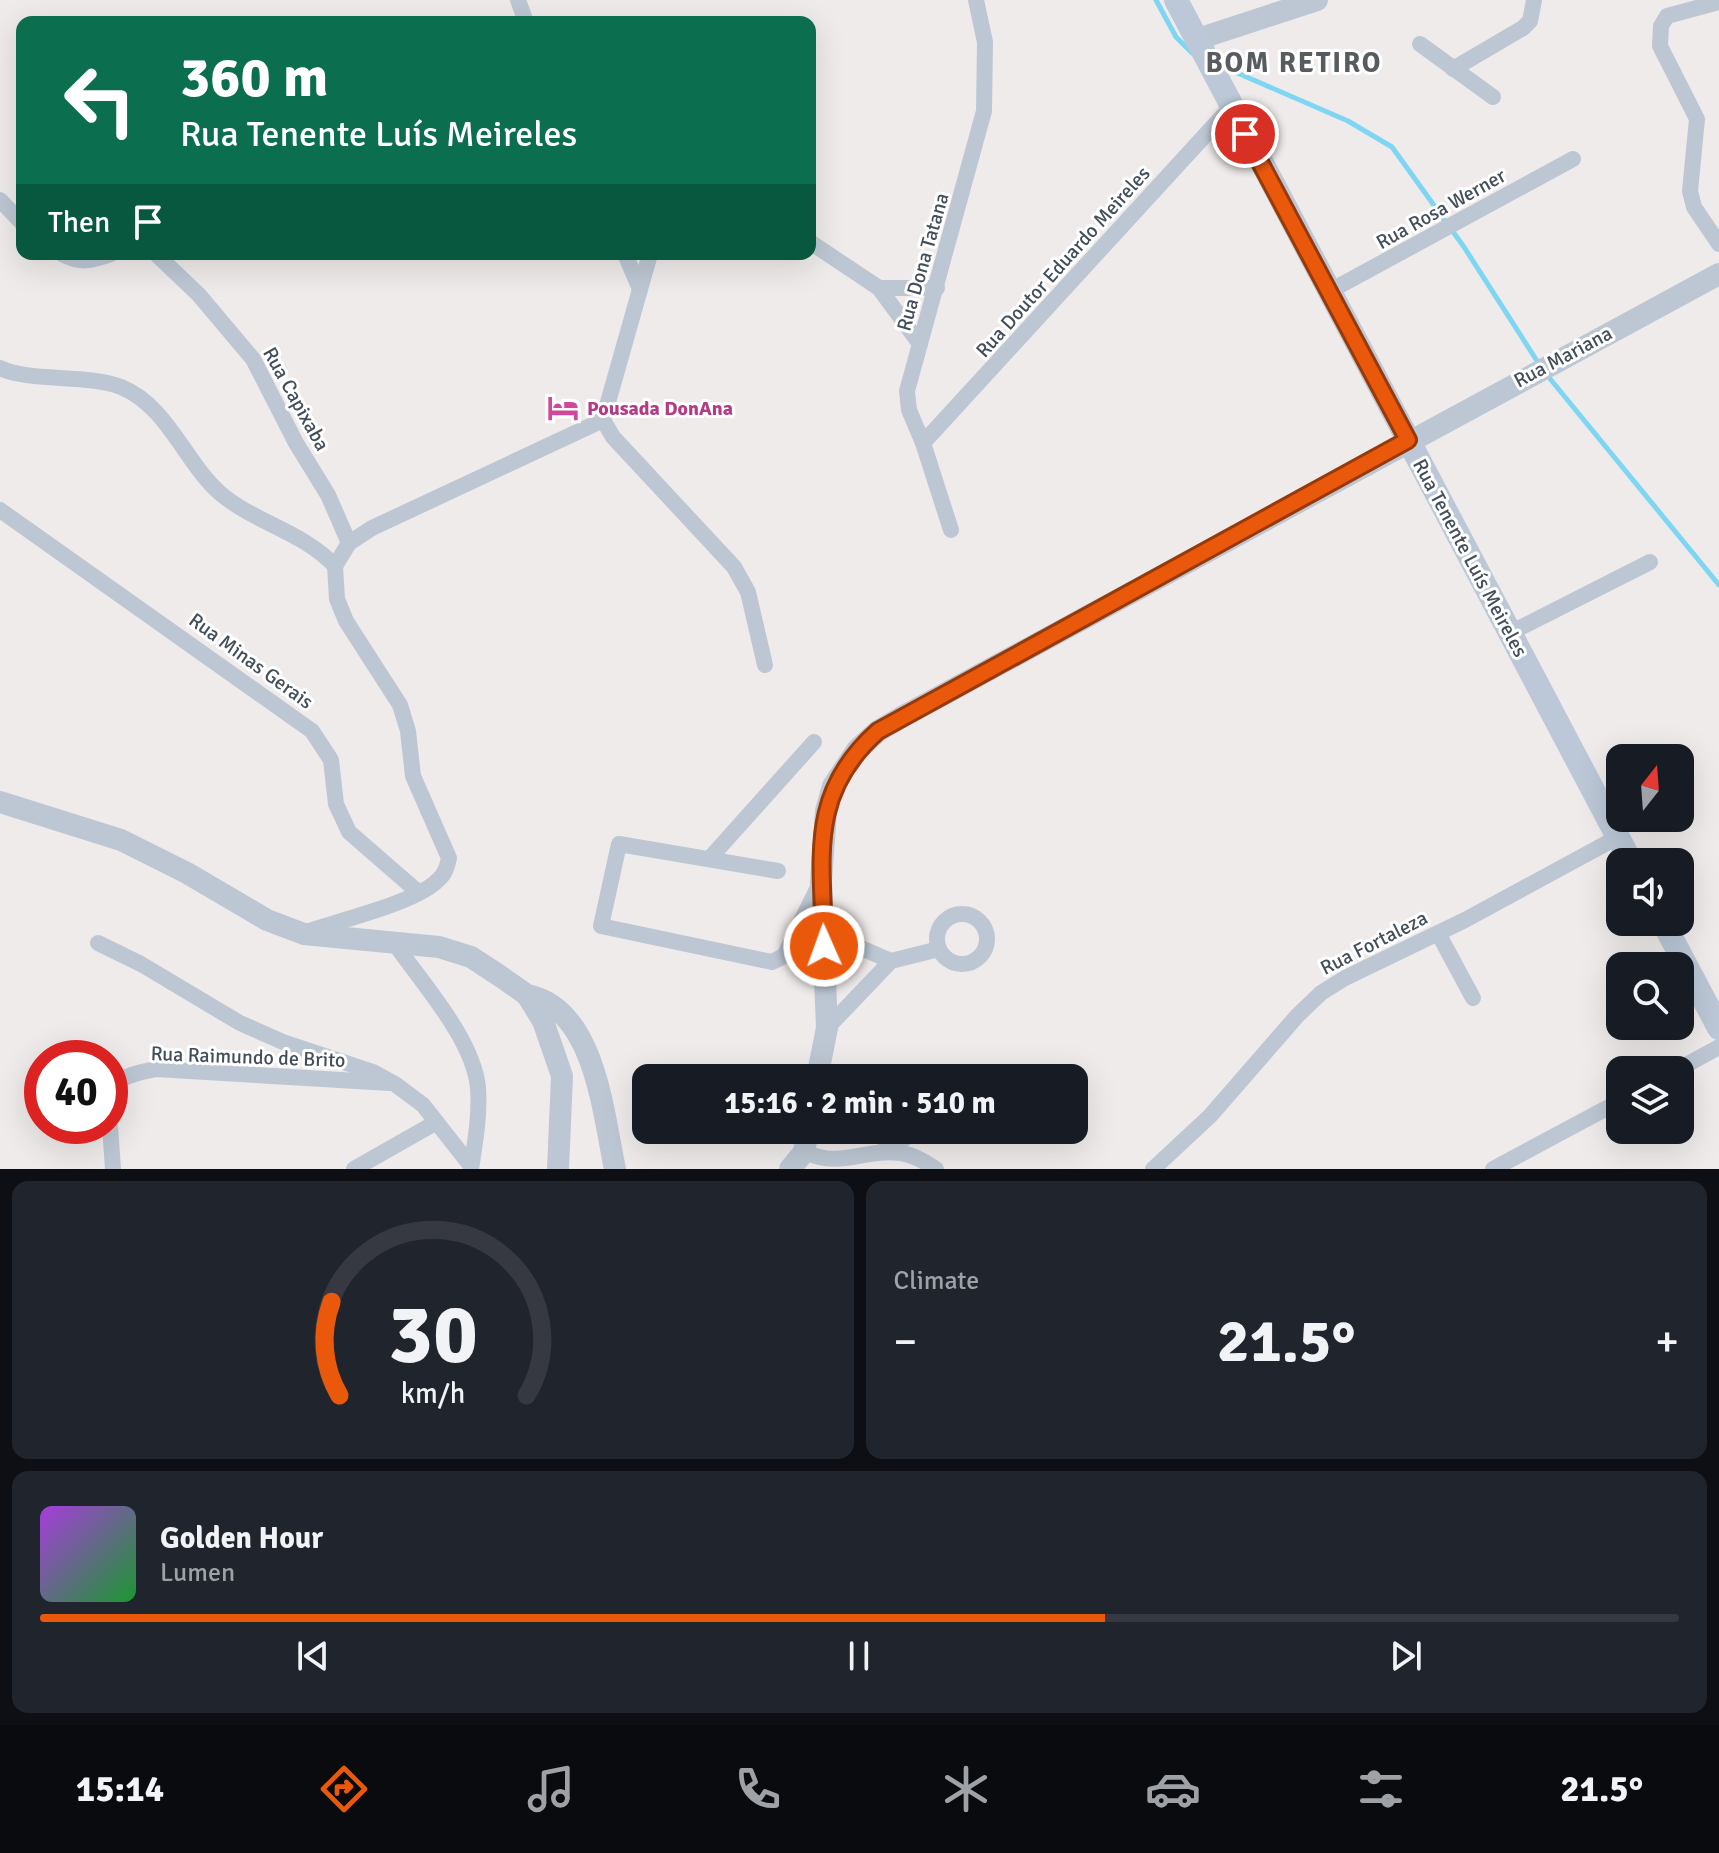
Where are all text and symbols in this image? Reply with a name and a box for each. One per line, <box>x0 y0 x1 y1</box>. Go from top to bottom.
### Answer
text: 360 m <box>180 43 328 112</box>
district label: BOM RETIRO <box>1205 46 1383 80</box>
icon: left <box>48 48 152 152</box>
pin <box>1211 100 1279 168</box>
text: Rua Tenente Luís Meireles <box>180 112 577 157</box>
icon: arrive <box>1223 112 1267 156</box>
street label: Rua Doutor Eduardo Meireles <box>971 161 1156 363</box>
street label: Rua Rosa Werner <box>1372 163 1511 255</box>
street label: Rua Dona Tatana <box>891 190 955 334</box>
icon: arrive <box>126 200 170 244</box>
text: Then <box>48 204 110 241</box>
street label: Rua Mariana <box>1510 321 1616 393</box>
street label: Rua Capixaba <box>257 343 335 455</box>
hotel icon: Pousada DonAna <box>546 391 580 425</box>
place label: Pousada DonAna <box>587 396 733 421</box>
street label: Rua Tenente Luís Meireles <box>1407 455 1533 662</box>
street label: Rua Minas Gerais <box>184 608 318 715</box>
north arrow <box>1606 744 1694 832</box>
map controls <box>1606 744 1694 1144</box>
button: sound <box>1606 848 1694 936</box>
position arrow <box>782 904 866 988</box>
street label: Rua Fortaleza <box>1316 905 1432 981</box>
button: search <box>1606 952 1694 1040</box>
speed limit sign: 40 <box>24 1040 128 1144</box>
street label: Rua Raimundo de Brito <box>150 1041 346 1073</box>
button: layers <box>1606 1056 1694 1144</box>
text: 15:16 · 2 min · 510 m <box>724 1085 996 1122</box>
text: Climate <box>894 1265 979 1297</box>
text: 30 <box>388 1284 478 1386</box>
text: 21.5° <box>1217 1305 1355 1379</box>
text: − <box>894 1315 917 1369</box>
text: + <box>1655 1315 1679 1369</box>
text: km/h <box>400 1376 465 1411</box>
text: Golden Hour <box>160 1520 323 1557</box>
text: Lumen <box>160 1557 235 1589</box>
icon: previous <box>291 1634 335 1678</box>
icon: pause <box>837 1634 881 1678</box>
icon: next <box>1384 1634 1428 1678</box>
icon: directions <box>316 1761 372 1817</box>
icon: music <box>523 1761 579 1817</box>
icon: phone <box>730 1761 786 1817</box>
icon: climate <box>938 1761 994 1817</box>
icon: car <box>1145 1761 1201 1817</box>
icon: filters <box>1353 1761 1409 1817</box>
text: 15:14 <box>76 1767 164 1812</box>
text: 21.5° <box>1560 1767 1643 1812</box>

